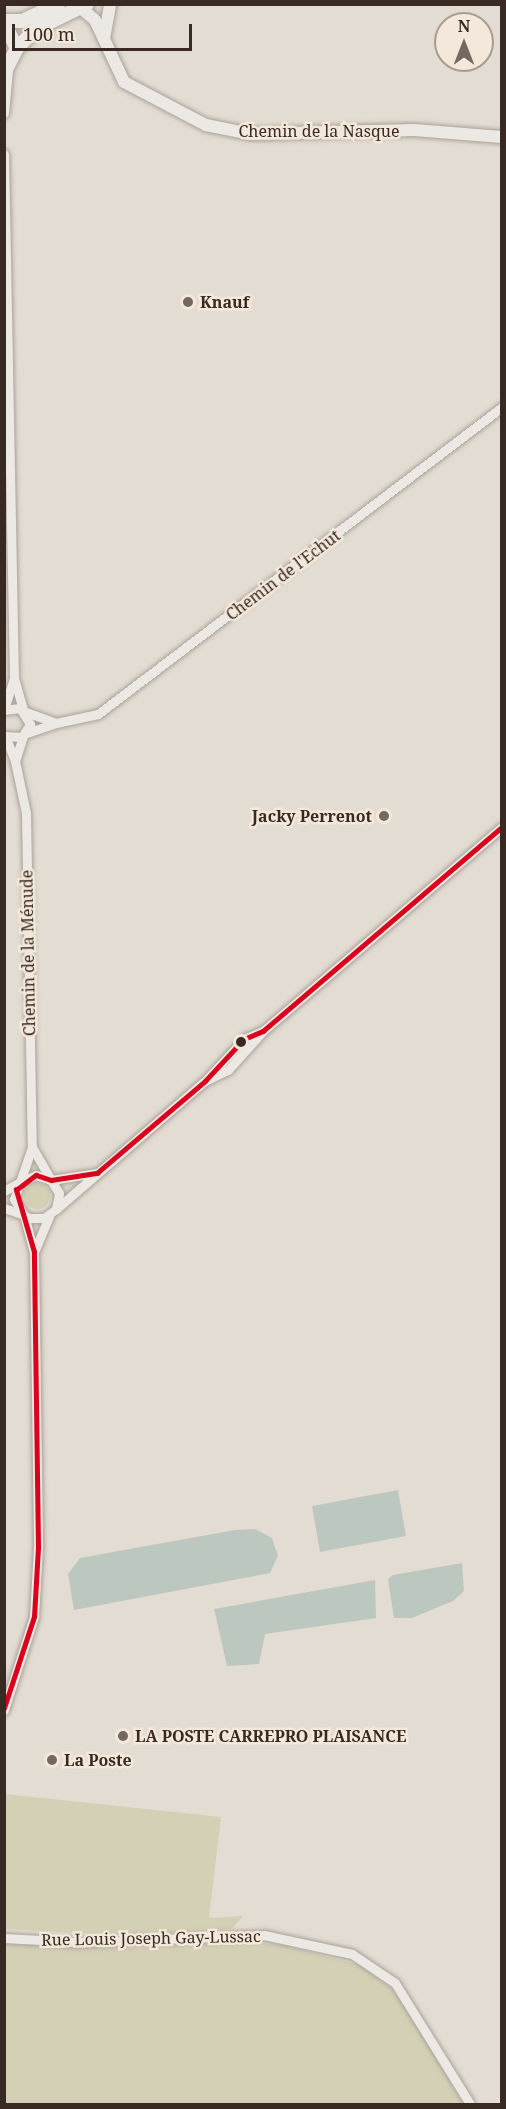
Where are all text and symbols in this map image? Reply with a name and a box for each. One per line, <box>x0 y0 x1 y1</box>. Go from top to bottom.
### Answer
scale bar <box>15 12 195 50</box>
north arrow <box>434 12 494 72</box>
text: N <box>458 15 470 37</box>
text: 100 m <box>23 22 75 46</box>
street label: Chemin de la Nasque <box>239 121 399 141</box>
place label: Knauf <box>200 292 249 312</box>
marker: Knauf <box>181 295 195 309</box>
street label: Chemin de l'Echut <box>222 526 344 624</box>
place label: Jacky Perrenot <box>252 806 372 826</box>
marker: Jacky Perrenot <box>377 809 391 823</box>
street label: Chemin de la Ménude <box>17 870 39 1036</box>
unlabelled marker <box>235 1036 247 1048</box>
place label: LA POSTE CARREPRO PLAISANCE <box>135 1726 406 1746</box>
marker: LA POSTE CARREPRO PLAISANCE <box>116 1729 130 1743</box>
place label: La Poste <box>64 1750 132 1770</box>
marker: La Poste <box>45 1753 59 1767</box>
street label: Rue Louis Joseph Gay-Lussac <box>41 1926 261 1950</box>

